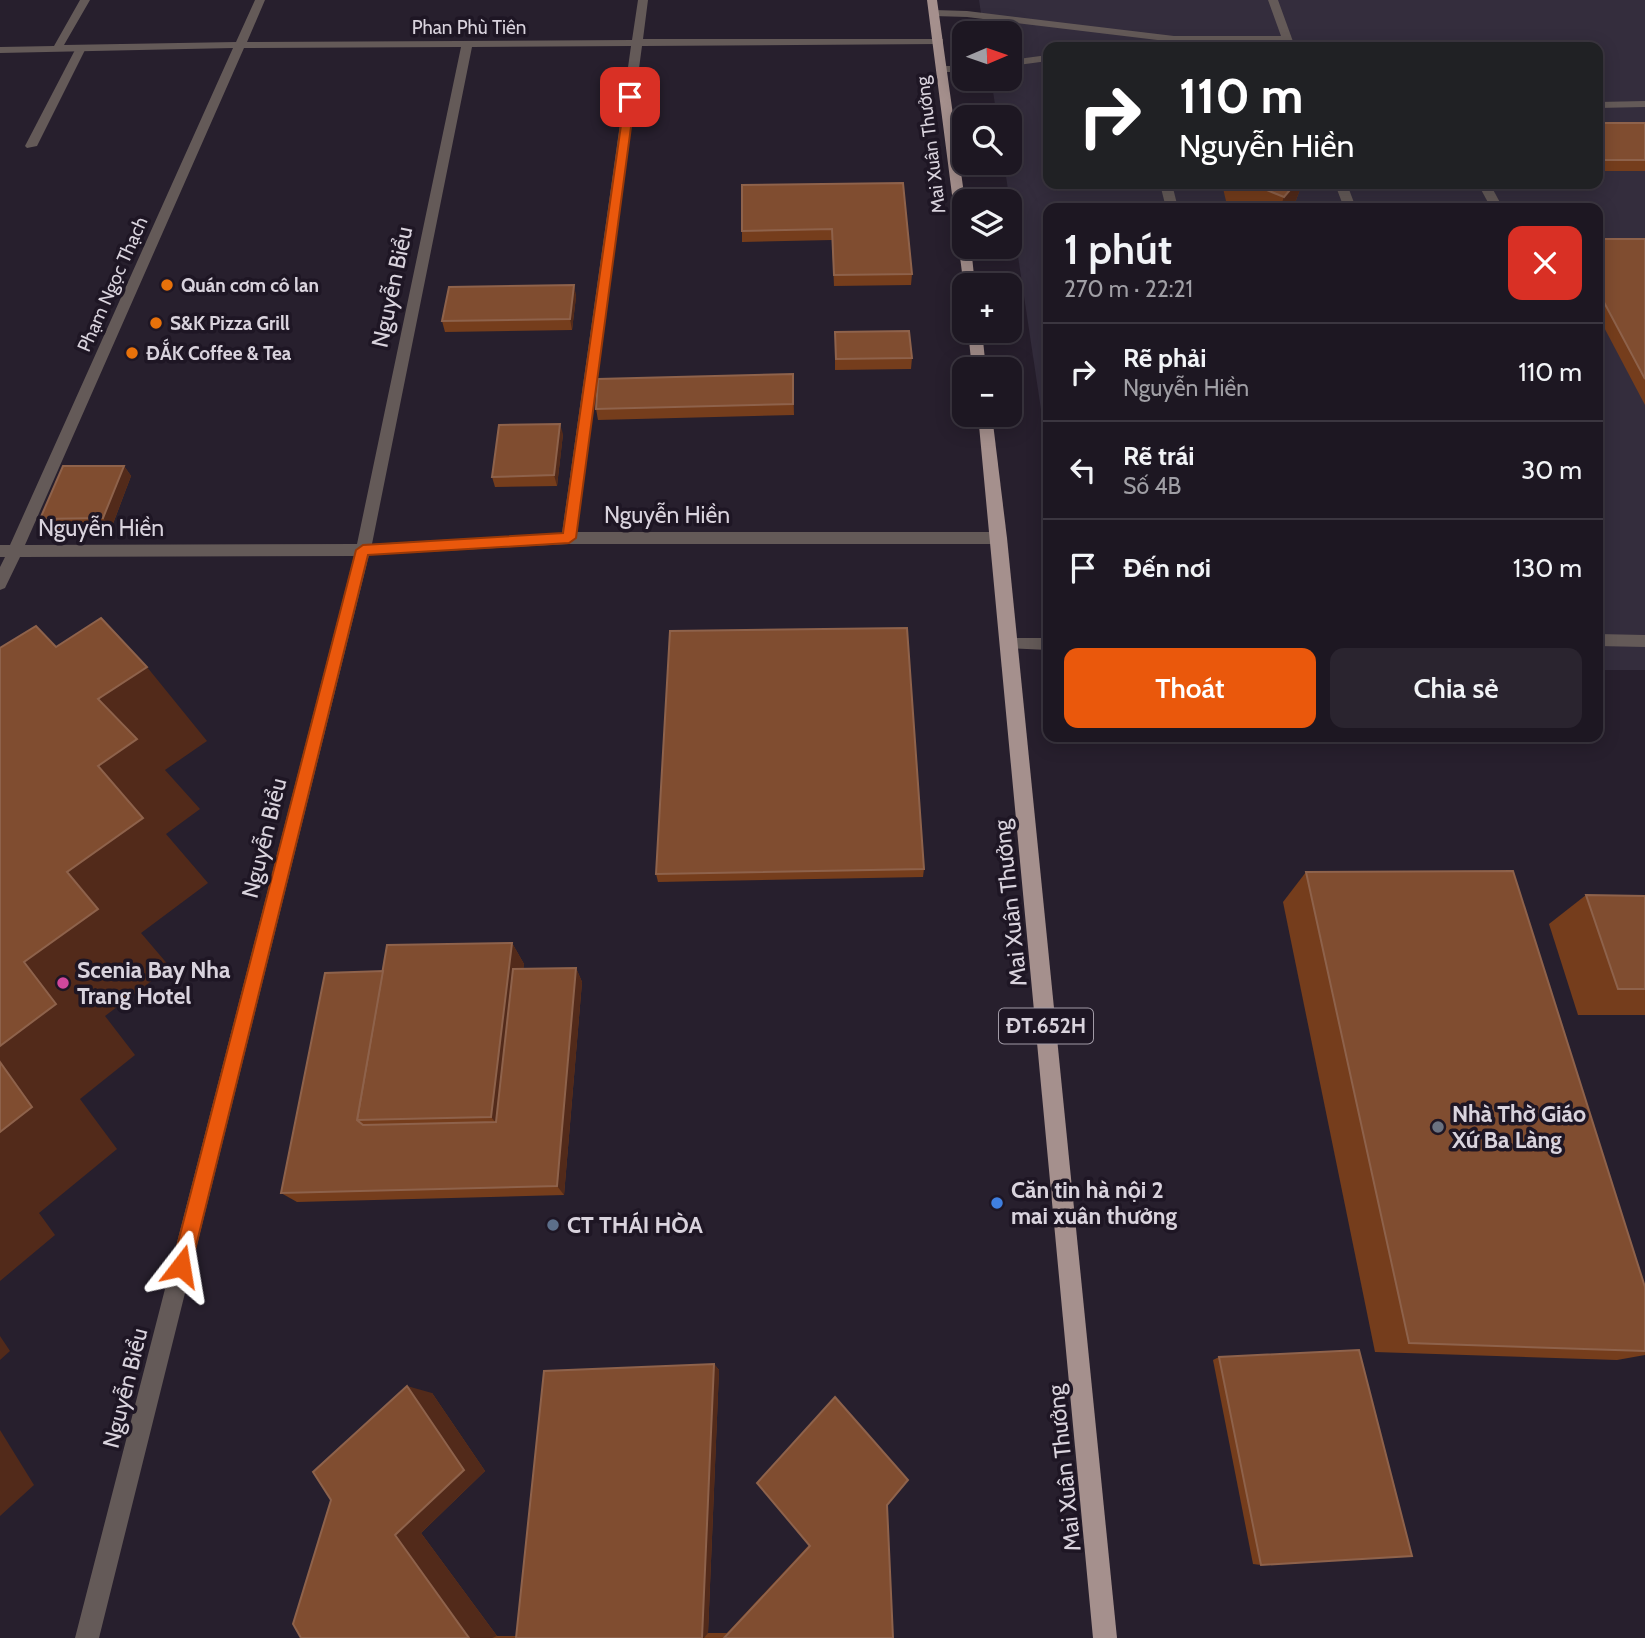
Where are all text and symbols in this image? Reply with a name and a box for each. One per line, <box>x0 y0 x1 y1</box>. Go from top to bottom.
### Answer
street label: Phan Phù Tiên <box>412 16 526 39</box>
north arrow <box>952 21 1022 91</box>
map controls <box>952 21 1022 427</box>
text: 110 m <box>1179 66 1303 125</box>
pin <box>600 67 660 127</box>
icon: right <box>1064 70 1155 161</box>
street label: Mai Xuân Thưởng <box>911 74 950 215</box>
icon: arrive <box>611 78 649 116</box>
button: search <box>952 105 1022 175</box>
text: Nguyễn Hiền <box>1179 126 1354 165</box>
button: layers <box>952 189 1022 259</box>
street label: Phạm Ngọc Thạch <box>72 213 153 355</box>
text: 1 phút <box>1064 223 1172 275</box>
street label: Nguyễn Biểu <box>366 224 418 350</box>
button: close <box>1508 226 1582 300</box>
button: + <box>952 273 1022 343</box>
place label: Quán cơm cô lan <box>181 274 319 297</box>
text: 270 m · 22:21 <box>1064 275 1193 303</box>
marker: Quán cơm cô lan <box>159 277 175 293</box>
place label: S&K Pizza Grill <box>170 312 290 335</box>
marker: S&K Pizza Grill <box>148 315 164 331</box>
place label: ĐẮK Coffee & Tea <box>146 338 292 365</box>
text: Rẽ phải <box>1123 342 1206 374</box>
marker: ĐẮK Coffee & Tea <box>124 345 140 361</box>
icon: right <box>1064 353 1102 391</box>
text: 110 m <box>1518 356 1582 388</box>
button: − <box>952 357 1022 427</box>
text: Nguyễn Hiền <box>1123 374 1249 402</box>
text: Rẽ trái <box>1123 440 1195 472</box>
icon: left <box>1064 451 1102 489</box>
text: 30 m <box>1521 454 1582 486</box>
text: Số 4B <box>1123 472 1181 500</box>
street label: Nguyễn Hiền <box>604 501 730 529</box>
street label: Nguyễn Hiền <box>38 514 164 542</box>
icon: arrive <box>1064 549 1102 587</box>
text: Đến nơi <box>1123 552 1211 584</box>
text: 130 m <box>1513 552 1582 584</box>
button: Thoát <box>1064 648 1316 728</box>
button: Chia sẻ <box>1330 648 1582 728</box>
street label: Nguyễn Biểu <box>236 775 292 901</box>
street label: Mai Xuân Thưởng <box>987 818 1033 988</box>
place label: Scenia Bay Nha Trang Hotel <box>77 956 231 1010</box>
marker: Scenia Bay Nha Trang Hotel <box>55 975 71 991</box>
road number: ĐT.652H <box>999 1009 1093 1044</box>
place label: Nhà Thờ Giáo Xứ Ba Làng <box>1451 1100 1586 1154</box>
marker: Nhà Thờ Giáo Xứ Ba Làng <box>1430 1119 1446 1135</box>
place label: Căn tin hà nội 2 mai xuân thưởng <box>1011 1176 1177 1230</box>
marker: Căn tin hà nội 2 mai xuân thưởng <box>989 1195 1005 1211</box>
place label: CT THÁI HÒA <box>567 1211 704 1239</box>
marker: CT THÁI HÒA <box>545 1217 561 1233</box>
position arrow <box>144 1229 218 1303</box>
street label: Nguyễn Biểu <box>97 1325 153 1451</box>
street label: Mai Xuân Thưởng <box>1041 1383 1087 1553</box>

